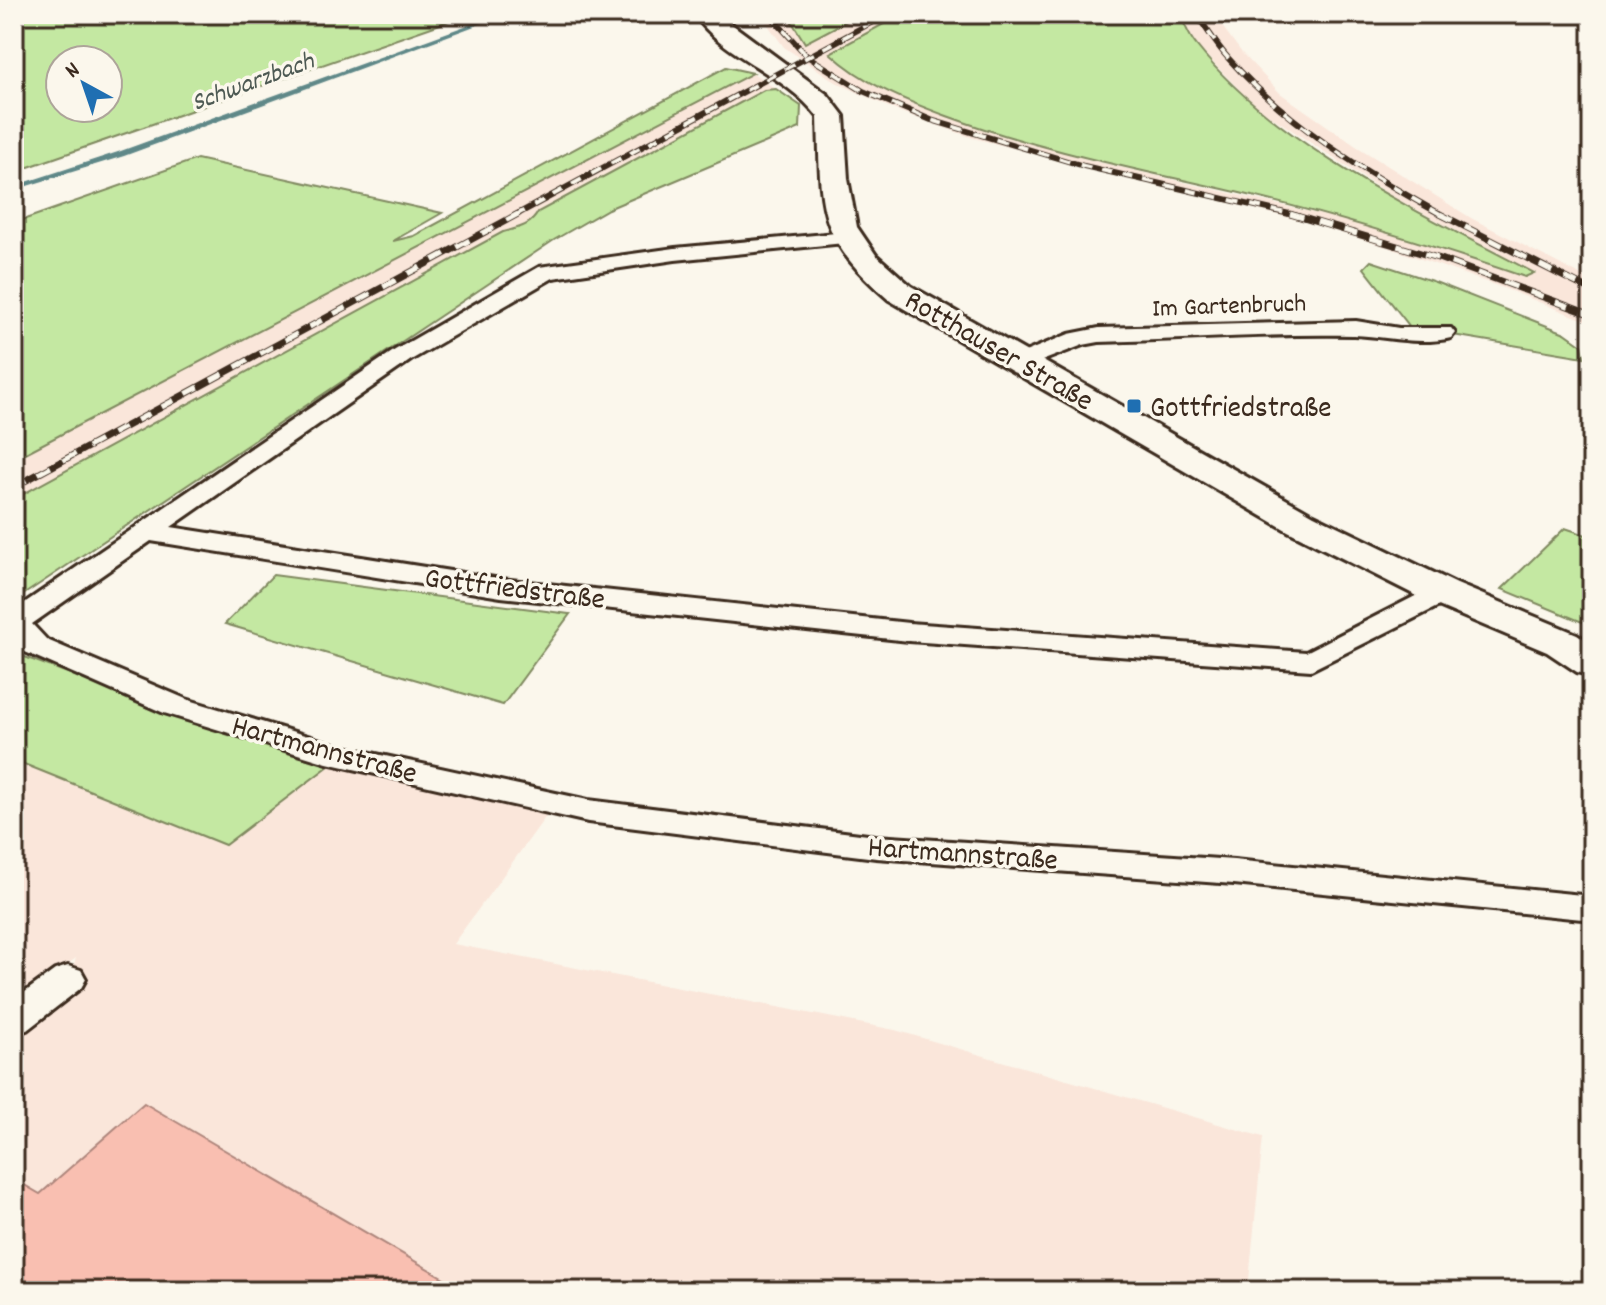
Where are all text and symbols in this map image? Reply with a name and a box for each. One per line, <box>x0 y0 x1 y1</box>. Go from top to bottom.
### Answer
north arrow <box>44 44 124 124</box>
water label: Schwarzbach <box>187 44 321 123</box>
text: N <box>59 56 88 87</box>
street label: Rotthauser Straße <box>895 281 1100 424</box>
street label: Im Gartenbruch <box>1151 286 1307 329</box>
place label: Gottfriedstraße <box>1150 389 1331 432</box>
marker: Gottfriedstraße <box>1125 397 1143 415</box>
street label: Gottfriedstraße <box>422 559 607 624</box>
street label: Hartmannstraße <box>226 707 421 798</box>
street label: Hartmannstraße <box>866 828 1059 885</box>

